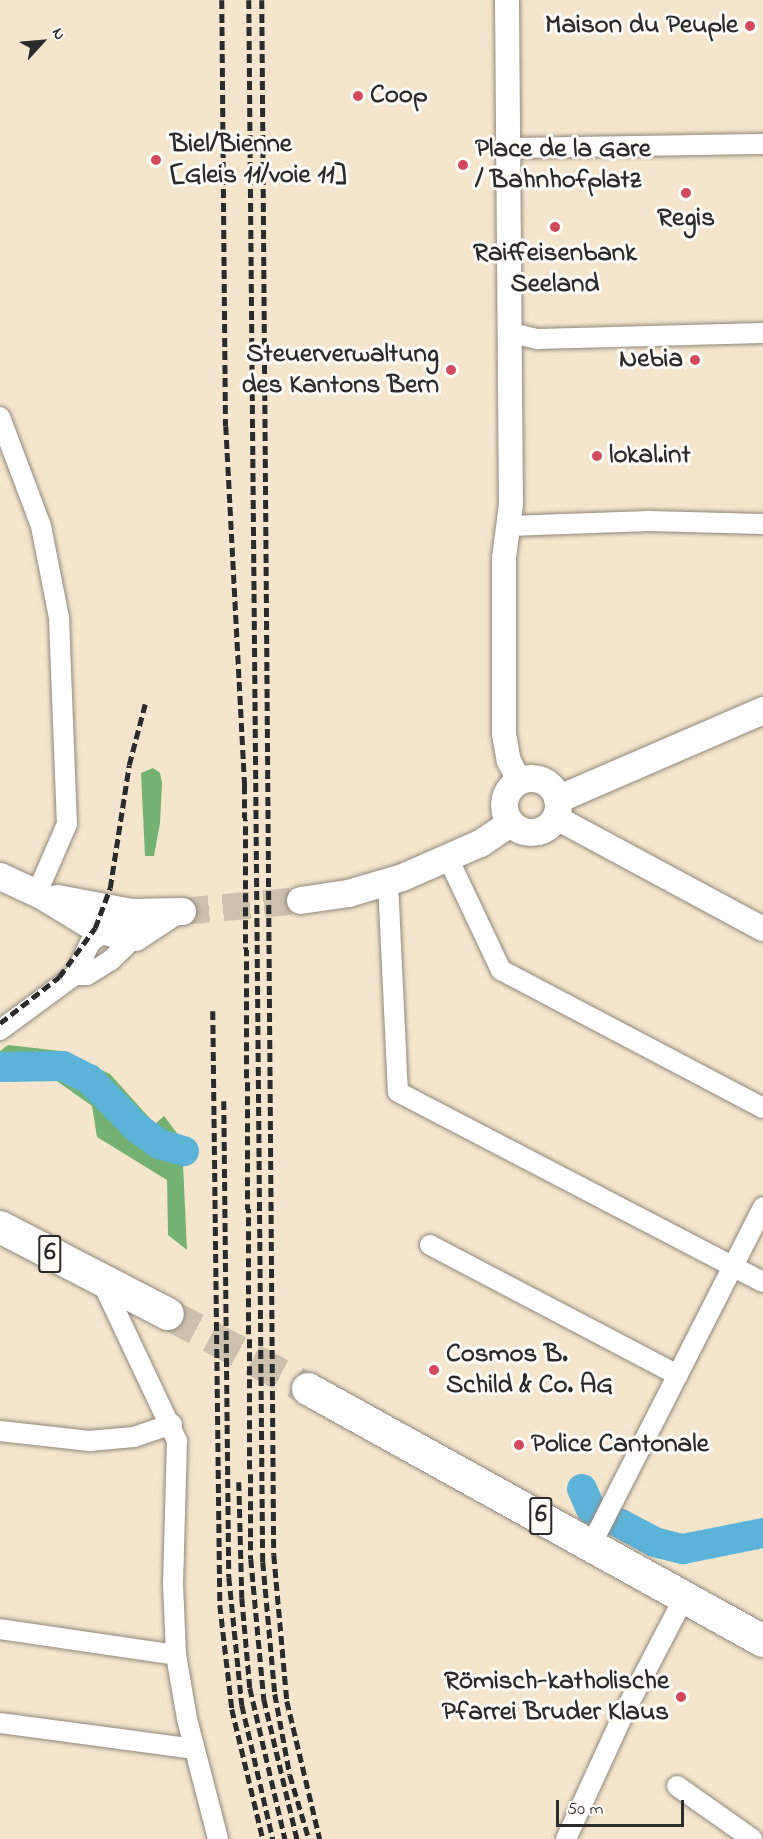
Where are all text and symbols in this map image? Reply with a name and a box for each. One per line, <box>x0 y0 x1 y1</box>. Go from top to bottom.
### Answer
place label: Maison du Peuple <box>545 10 738 42</box>
north arrow <box>12 12 72 72</box>
marker: Maison du Peuple <box>743 19 757 33</box>
text: N <box>45 24 71 44</box>
place label: Coop <box>370 80 428 112</box>
marker: Coop <box>351 89 365 103</box>
place label: Biel/Bienne [Gleis 11/voie 11] <box>170 128 346 191</box>
place label: Place de la Gare / Bahnhofplatz <box>475 133 651 196</box>
marker: Biel/Bienne [Gleis 11/voie 11] <box>147 151 165 169</box>
marker: Place de la Gare / Bahnhofplatz <box>456 158 470 172</box>
marker: Regis <box>679 186 693 200</box>
place label: Regis <box>657 203 715 235</box>
marker: Raiffeisenbank Seeland <box>548 220 562 234</box>
place label: Raiffeisenbank Seeland <box>473 237 637 300</box>
place label: Steuerverwaltung des Kantons Bern <box>241 338 439 401</box>
place label: Nebia <box>619 344 683 376</box>
marker: Nebia <box>688 353 702 367</box>
marker: Steuerverwaltung des Kantons Bern <box>444 363 458 377</box>
place label: lokal.int <box>609 440 690 472</box>
marker: lokal.int <box>590 449 604 463</box>
road number: 6 <box>38 1231 62 1277</box>
place label: Cosmos B. Schild & Co. AG <box>446 1338 613 1401</box>
marker: Cosmos B. Schild & Co. AG <box>427 1363 441 1377</box>
place label: Police Cantonale <box>531 1429 709 1461</box>
marker: Police Cantonale <box>512 1438 526 1452</box>
road number: 6 <box>529 1493 553 1539</box>
place label: Römisch-katholische Pfarrei Bruder Klaus <box>442 1665 669 1728</box>
marker: Römisch-katholische Pfarrei Bruder Klaus <box>674 1690 688 1704</box>
scale bar <box>559 1788 686 1826</box>
text: 50 m <box>567 1797 604 1823</box>

